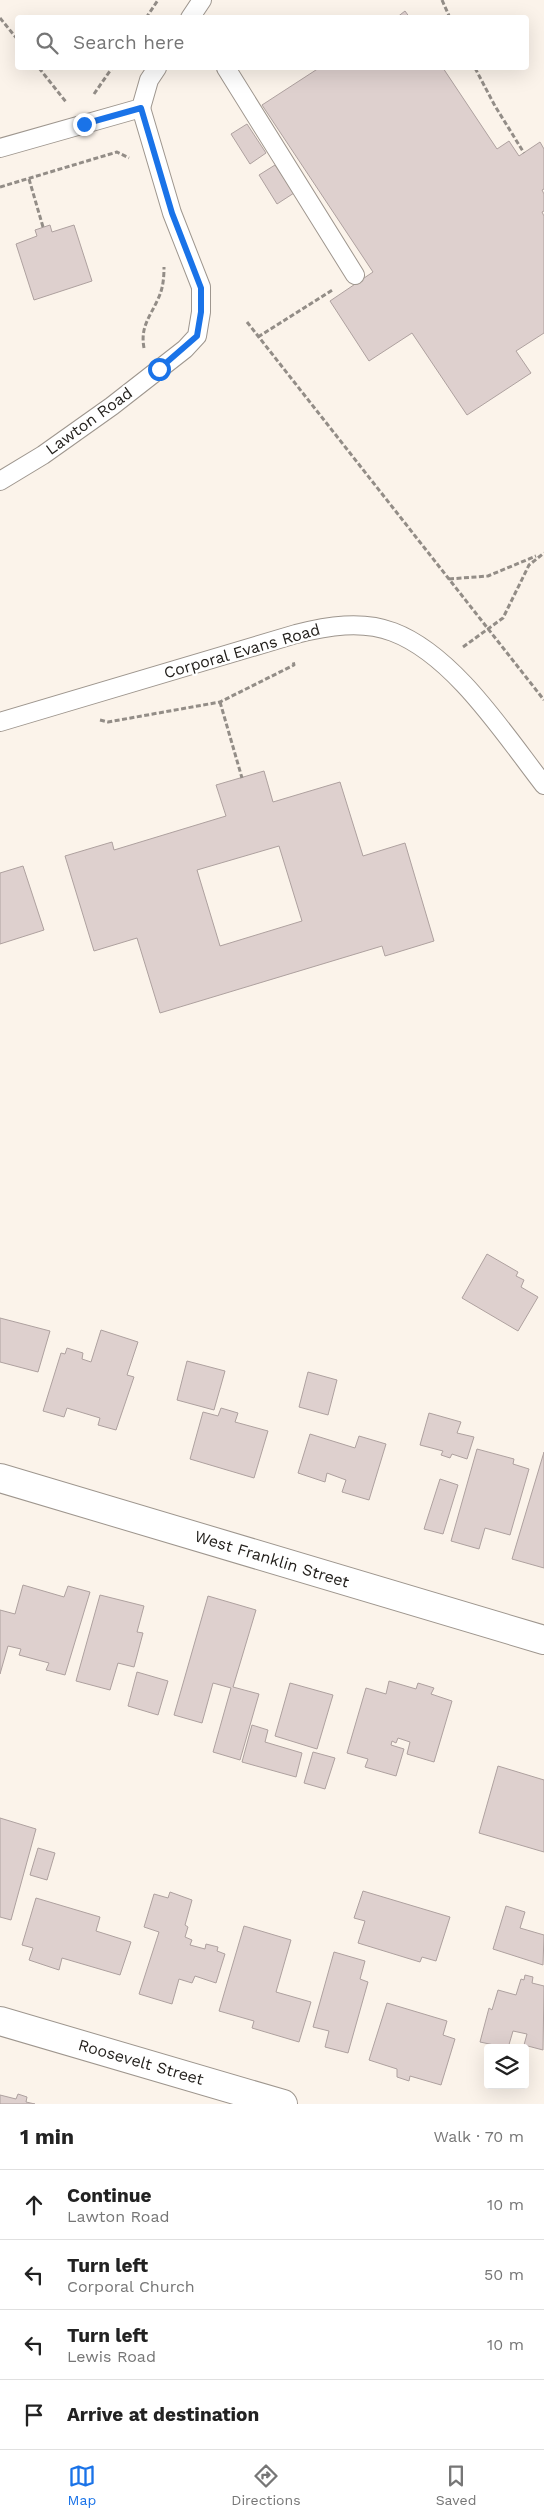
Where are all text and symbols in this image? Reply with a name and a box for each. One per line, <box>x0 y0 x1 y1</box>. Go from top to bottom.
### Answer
search box <box>15 15 529 70</box>
icon: search <box>33 29 61 57</box>
text: Search here <box>73 31 184 54</box>
route end <box>73 113 96 136</box>
route start <box>148 358 171 381</box>
street label: Lawton Road <box>42 383 136 459</box>
street label: Corporal Evans Road <box>162 620 322 682</box>
street label: West Franklin Street <box>192 1526 352 1592</box>
street label: Roosevelt Street <box>76 2035 206 2089</box>
map controls <box>484 2044 529 2089</box>
button: layers <box>484 2044 529 2089</box>
text: 1 min <box>20 2124 74 2149</box>
text: Walk · 70 m <box>433 2127 524 2146</box>
text: Continue <box>67 2184 151 2207</box>
icon: ahead <box>20 2191 48 2219</box>
text: 10 m <box>487 2195 524 2214</box>
text: Lawton Road <box>67 2207 170 2226</box>
text: Turn left <box>67 2254 148 2277</box>
icon: left <box>20 2261 48 2289</box>
text: 50 m <box>484 2265 524 2284</box>
text: Corporal Church <box>67 2277 195 2296</box>
text: Turn left <box>67 2324 148 2347</box>
icon: left <box>20 2331 48 2359</box>
text: 10 m <box>487 2335 524 2354</box>
text: Lewis Road <box>67 2347 156 2366</box>
icon: arrive <box>20 2401 48 2429</box>
text: Arrive at destination <box>67 2403 259 2426</box>
tab: Map <box>68 2462 96 2508</box>
tab: Directions <box>231 2462 301 2508</box>
tab: Saved <box>436 2462 476 2508</box>

